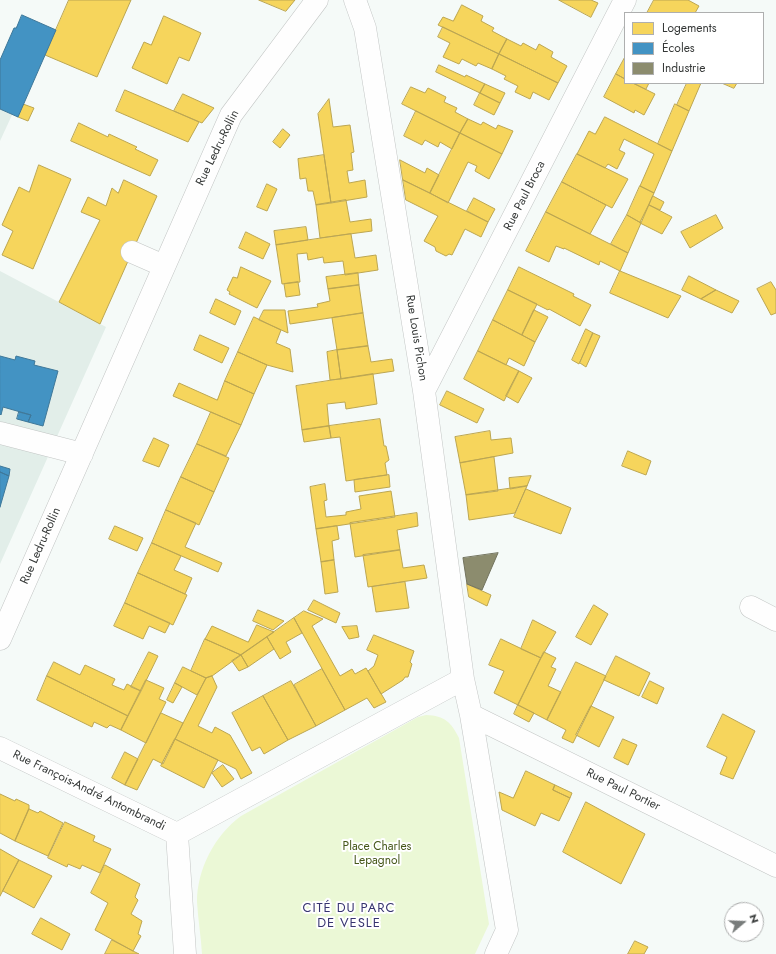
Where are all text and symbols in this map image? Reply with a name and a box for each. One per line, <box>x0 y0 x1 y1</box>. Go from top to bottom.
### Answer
legend <box>624 12 764 84</box>
text: Logements <box>662 19 717 37</box>
text: Écoles <box>662 39 695 57</box>
text: Industrie <box>662 59 706 77</box>
street label: Rue Ledru-Rollin <box>193 108 243 188</box>
street label: Rue Paul Broca <box>501 159 549 233</box>
street label: Rue Louis Pichon <box>402 294 430 382</box>
street label: Rue Ledru-Rollin <box>18 505 64 587</box>
street label: Rue François-André Antombrandi <box>10 748 168 834</box>
street label: Rue Paul Portier <box>584 766 662 814</box>
park label: Place Charles Lepagnol <box>343 840 411 868</box>
district label: CITÉ DU PARC DE VESLE <box>302 901 396 932</box>
north arrow <box>724 902 764 942</box>
text: N <box>745 912 763 925</box>

